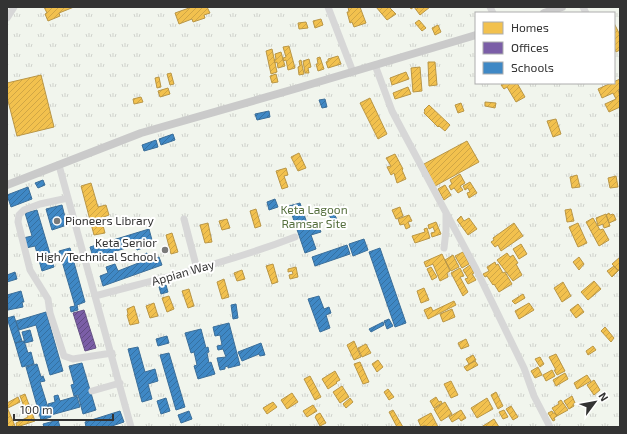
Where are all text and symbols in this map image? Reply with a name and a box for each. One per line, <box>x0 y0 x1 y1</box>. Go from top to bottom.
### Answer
legend <box>475 12 615 84</box>
text: Homes <box>511 20 549 34</box>
text: Offices <box>511 40 548 54</box>
text: Schools <box>511 60 554 74</box>
park label: Keta Lagoon Ramsar Site <box>280 202 348 230</box>
place label: Pioneers Library <box>65 213 155 227</box>
marker: Pioneers Library <box>52 216 62 226</box>
place label: Keta Senior High/Technical School <box>36 235 157 263</box>
marker: Keta Senior High/Technical School <box>160 245 170 255</box>
street label: Appian Way <box>150 256 216 288</box>
north arrow <box>575 382 615 422</box>
text: N <box>596 390 612 403</box>
scale bar <box>14 396 113 422</box>
text: 100 m <box>20 402 52 416</box>

